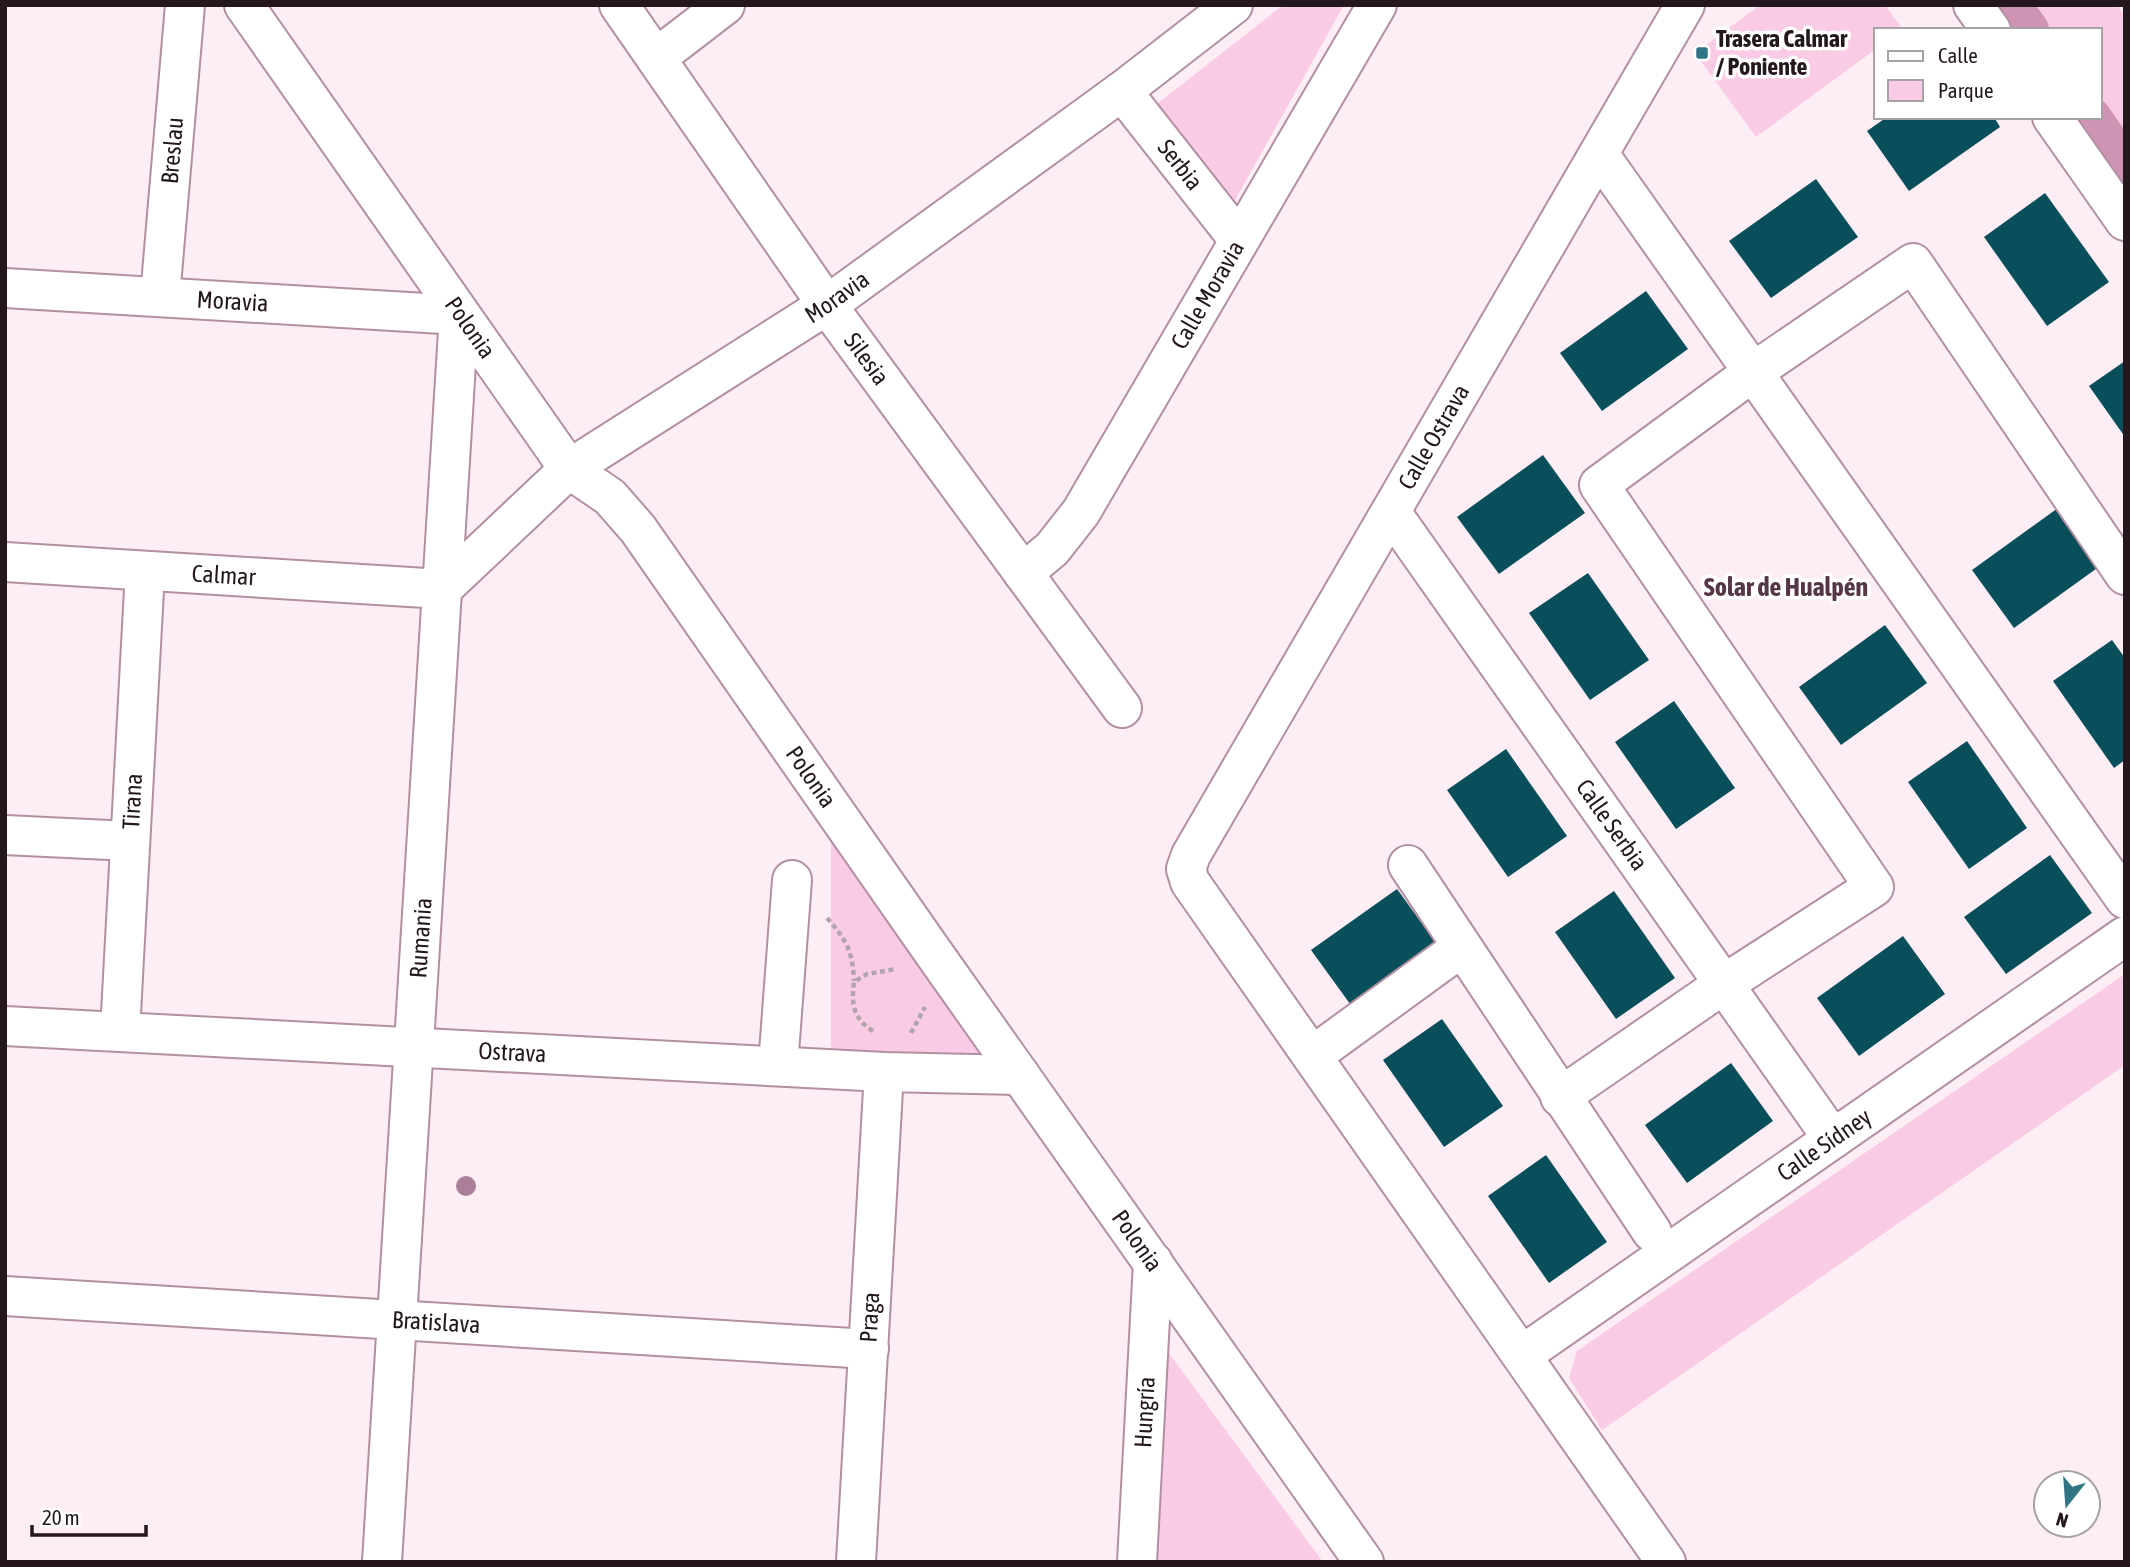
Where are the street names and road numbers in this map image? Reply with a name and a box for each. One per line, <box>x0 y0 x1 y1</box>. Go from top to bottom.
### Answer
street label: Breslau <box>156 116 188 185</box>
street label: Serbia <box>1152 134 1208 195</box>
street label: Calle Moravia <box>1165 236 1249 353</box>
street label: Moravia <box>800 265 874 328</box>
street label: Moravia <box>196 285 269 317</box>
street label: Polonia <box>440 292 501 363</box>
street label: Silesia <box>839 327 895 390</box>
street label: Calle Ostrava <box>1393 379 1475 494</box>
street label: Calmar <box>191 560 257 591</box>
street label: Polonia <box>781 741 842 813</box>
street label: Tirana <box>117 773 147 830</box>
street label: Calle Serbia <box>1571 774 1653 875</box>
street label: Rumania <box>404 897 437 979</box>
street label: Ostrava <box>478 1037 547 1067</box>
street label: Calle Sídney <box>1772 1103 1876 1186</box>
street label: Polonia <box>1107 1205 1168 1276</box>
street label: Praga <box>855 1291 884 1343</box>
street label: Bratislava <box>391 1306 481 1338</box>
street label: Hungría <box>1129 1376 1160 1449</box>

